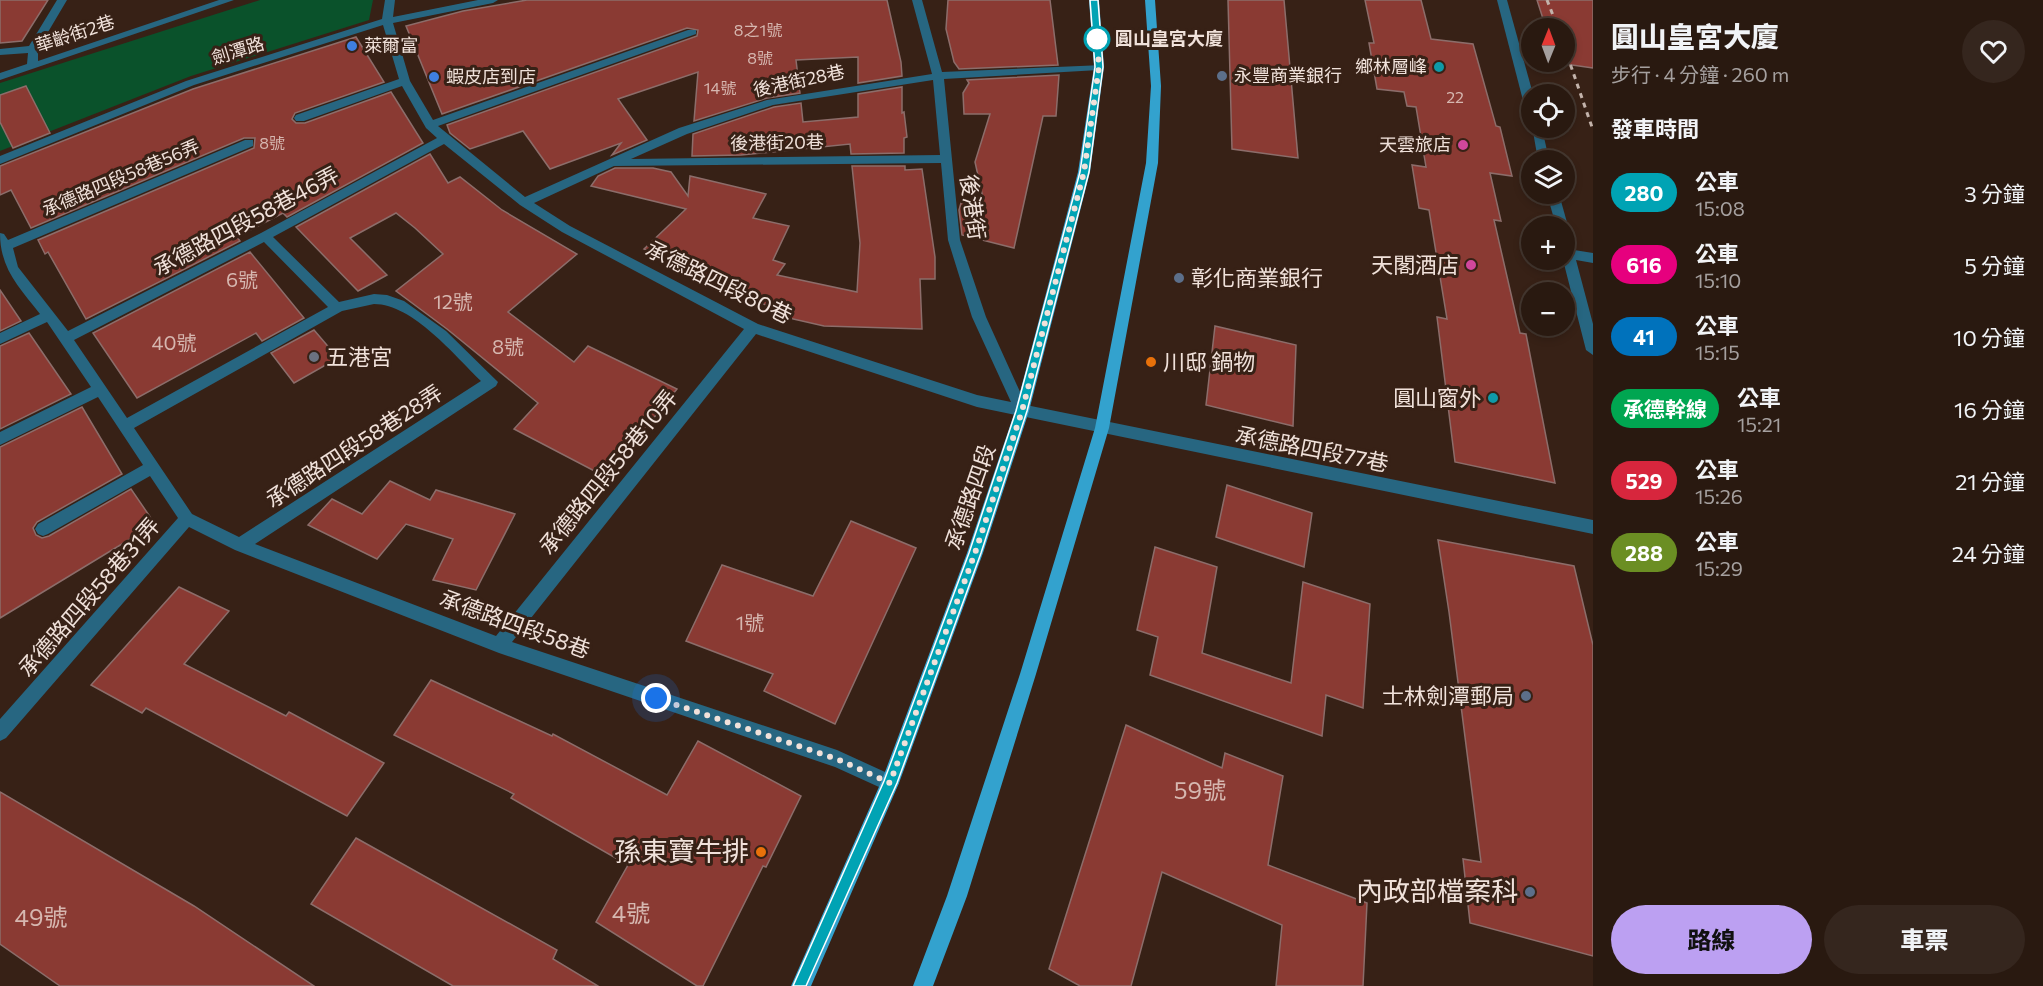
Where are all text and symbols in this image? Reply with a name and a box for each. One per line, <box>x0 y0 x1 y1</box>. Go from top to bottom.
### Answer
street label: 華齡街2巷 <box>32 10 117 56</box>
north arrow <box>1521 18 1575 72</box>
map controls <box>1521 18 1575 336</box>
text: 圓山皇宮大廈 <box>1611 19 1779 53</box>
house number: 8之1號 <box>734 20 782 39</box>
button: heart <box>1962 20 2025 83</box>
marker: 圓山皇宮大廈 <box>1084 26 1110 52</box>
place label: 圓山皇宮大廈 <box>1115 27 1223 49</box>
street label: 劍潭路 <box>209 32 267 68</box>
place label: 萊爾富 <box>364 34 418 56</box>
marker: 萊爾富 <box>345 39 359 53</box>
house number: 8號 <box>747 48 773 67</box>
place label: 鄉林層峰 <box>1355 55 1427 77</box>
street label: 後港街28巷 <box>751 60 846 100</box>
marker: 鄉林層峰 <box>1432 60 1446 74</box>
text: 步行 · 4 分鐘 · 260 m <box>1611 62 1789 86</box>
place label: 永豐商業銀行 <box>1234 64 1342 86</box>
place label: 蝦皮店到店 <box>446 65 536 87</box>
marker: 永豐商業銀行 <box>1215 69 1229 83</box>
marker: 蝦皮店到店 <box>427 70 441 84</box>
house number: 14號 <box>704 78 736 97</box>
button: locate <box>1521 84 1575 138</box>
house number: 22 <box>1446 87 1464 106</box>
text: 發車時間 <box>1611 115 1699 142</box>
street label: 後港街20巷 <box>730 130 824 154</box>
house number: 8號 <box>259 133 285 152</box>
place label: 天雲旅店 <box>1379 133 1451 155</box>
street label: 承德路四段58巷56弄 <box>39 134 202 220</box>
marker: 天雲旅店 <box>1456 138 1470 152</box>
button: layers <box>1521 150 1575 204</box>
street label: 承德路四段58巷46弄 <box>148 160 343 281</box>
text: 公車 <box>1695 168 1739 195</box>
street label: 後港街 <box>956 172 991 241</box>
text: 280 <box>1625 180 1663 205</box>
text: 3 分鐘 <box>1964 180 2025 207</box>
text: 15:08 <box>1695 196 1745 220</box>
button: + <box>1521 216 1575 270</box>
street label: 承德路四段80巷 <box>642 234 797 329</box>
text: 公車 <box>1695 240 1739 267</box>
place label: 天閣酒店 <box>1371 251 1459 278</box>
text: 616 <box>1626 252 1662 277</box>
text: 5 分鐘 <box>1964 252 2025 279</box>
marker: 天閣酒店 <box>1464 258 1478 272</box>
place label: 彰化商業銀行 <box>1191 264 1323 291</box>
house number: 6號 <box>226 267 258 291</box>
text: 15:10 <box>1695 268 1741 292</box>
marker: 彰化商業銀行 <box>1172 271 1186 285</box>
button: − <box>1521 282 1575 336</box>
house number: 12號 <box>433 289 473 313</box>
text: 公車 <box>1695 312 1739 339</box>
text: 41 <box>1633 324 1655 349</box>
text: 10 分鐘 <box>1953 324 2025 351</box>
house number: 40號 <box>151 330 197 354</box>
house number: 8號 <box>492 334 524 358</box>
text: 15:15 <box>1695 340 1740 364</box>
place label: 五港宮 <box>326 343 392 370</box>
place label: 川邸 鍋物 <box>1163 348 1255 375</box>
marker: 五港宮 <box>307 350 321 364</box>
marker: 川邸 鍋物 <box>1144 355 1158 369</box>
street label: 承德路四段58巷28弄 <box>260 378 447 513</box>
street label: 承德路四段58巷10弄 <box>533 384 682 559</box>
place label: 圓山窗外 <box>1393 384 1481 411</box>
text: 公車 <box>1737 384 1781 411</box>
marker: 圓山窗外 <box>1486 391 1500 405</box>
text: 承德幹線 <box>1623 396 1707 421</box>
text: 16 分鐘 <box>1954 396 2025 423</box>
text: 15:21 <box>1737 412 1781 436</box>
street label: 承德路四段77巷 <box>1233 420 1391 477</box>
street label: 承德路四段 <box>939 440 1000 553</box>
text: 公車 <box>1695 456 1739 483</box>
text: 529 <box>1625 468 1663 493</box>
text: 21 分鐘 <box>1955 468 2025 495</box>
text: 15:26 <box>1695 484 1743 508</box>
street label: 承德路四段58巷31弄 <box>12 512 165 682</box>
text: 公車 <box>1695 528 1739 555</box>
text: 288 <box>1625 540 1663 565</box>
text: 24 分鐘 <box>1952 540 2025 567</box>
text: 15:29 <box>1695 556 1743 580</box>
street label: 承德路四段58巷 <box>436 584 594 663</box>
house number: 1號 <box>736 610 764 634</box>
place label: 士林劍潭郵局 <box>1382 682 1514 709</box>
your location <box>641 683 671 713</box>
marker: 士林劍潭郵局 <box>1519 689 1533 703</box>
house number: 59號 <box>1174 775 1226 804</box>
place label: 孫東寶牛排 <box>614 834 749 867</box>
marker: 孫東寶牛排 <box>754 845 768 859</box>
place label: 內政部檔案科 <box>1356 874 1518 907</box>
marker: 內政部檔案科 <box>1523 885 1537 899</box>
house number: 4號 <box>612 898 650 927</box>
house number: 49號 <box>15 902 67 931</box>
button: 路線 <box>1611 905 1812 974</box>
button: 車票 <box>1824 905 2025 974</box>

